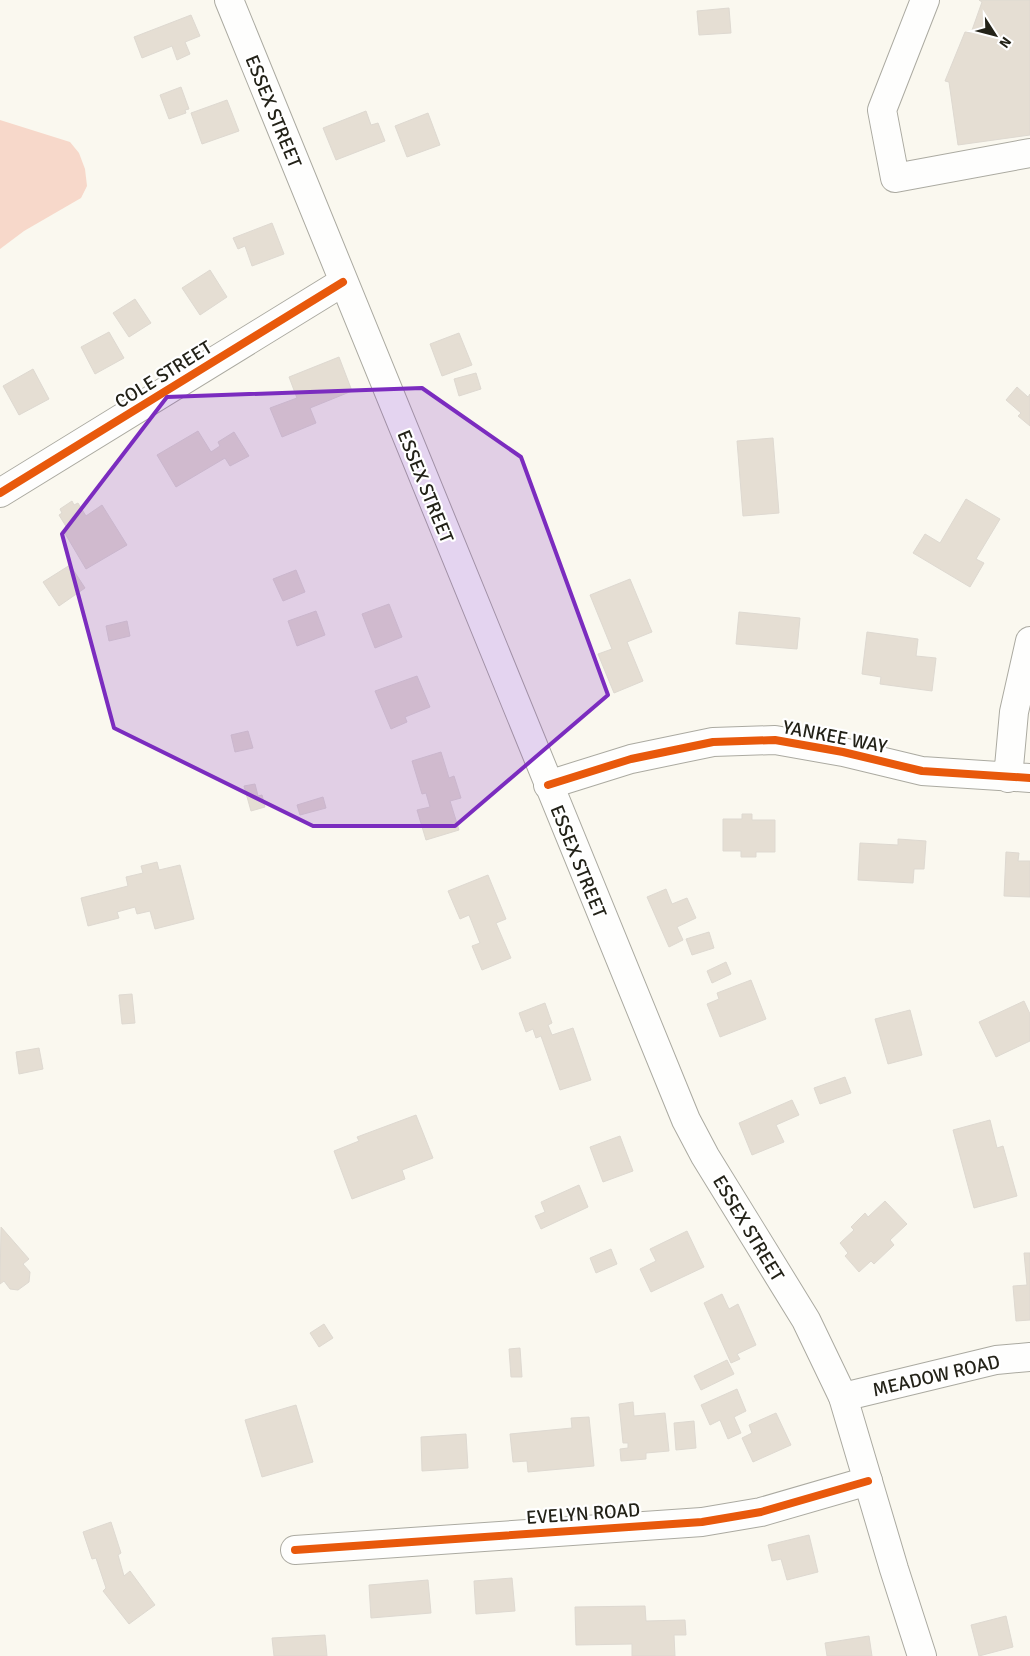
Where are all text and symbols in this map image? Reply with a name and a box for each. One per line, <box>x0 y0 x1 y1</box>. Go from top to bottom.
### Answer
north arrow <box>970 10 1020 60</box>
text: N <box>995 33 1015 51</box>
street label: ESSEX STREET <box>240 51 307 172</box>
street label: COLE STREET <box>110 335 217 414</box>
street label: ESSEX STREET <box>392 426 459 547</box>
street label: YANKEE WAY <box>781 715 890 759</box>
street label: ESSEX STREET <box>545 801 612 922</box>
street label: ESSEX STREET <box>707 1171 790 1287</box>
street label: MEADOW ROAD <box>870 1350 1002 1402</box>
street label: EVELYN ROAD <box>525 1498 641 1530</box>

